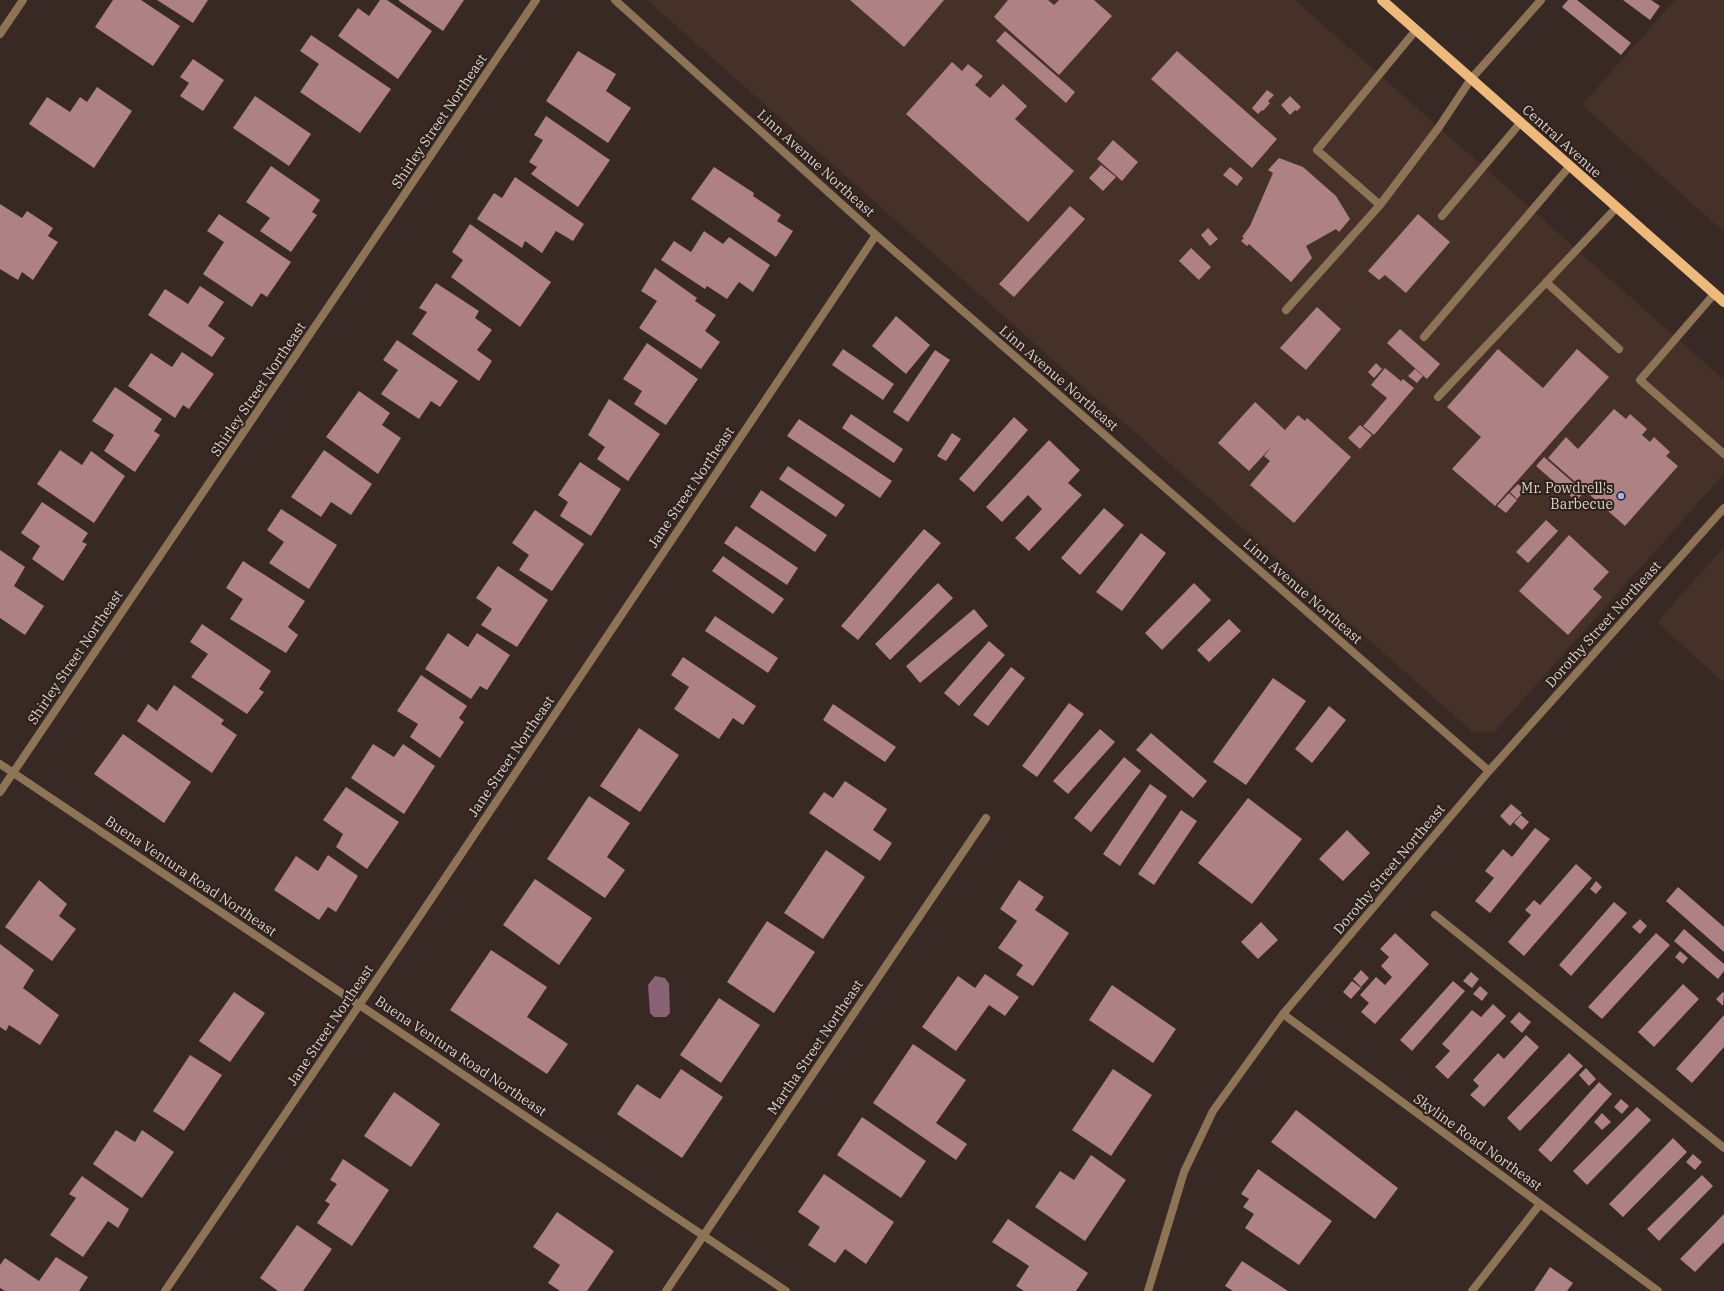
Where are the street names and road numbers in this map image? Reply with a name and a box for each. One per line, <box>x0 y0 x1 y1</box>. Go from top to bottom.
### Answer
street label: Shirley Street Northeast <box>387 50 491 192</box>
street label: Central Avenue <box>1519 101 1605 181</box>
street label: Linn Avenue Northeast <box>753 105 879 221</box>
street label: Shirley Street Northeast <box>206 318 310 460</box>
street label: Linn Avenue Northeast <box>996 321 1122 435</box>
street label: Jane Street Northeast <box>644 423 738 551</box>
street label: Linn Avenue Northeast <box>1240 534 1366 648</box>
street label: Dorothy Street Northeast <box>1541 557 1665 691</box>
street label: Shirley Street Northeast <box>23 586 127 728</box>
street label: Jane Street Northeast <box>464 692 558 820</box>
street label: Dorothy Street Northeast <box>1329 800 1449 938</box>
street label: Buena Ventura Road Northeast <box>102 812 280 940</box>
street label: Jane Street Northeast <box>283 961 377 1089</box>
street label: Martha Street Northeast <box>763 976 867 1118</box>
street label: Buena Ventura Road Northeast <box>372 992 550 1120</box>
street label: Skyline Road Northeast <box>1410 1089 1546 1195</box>

